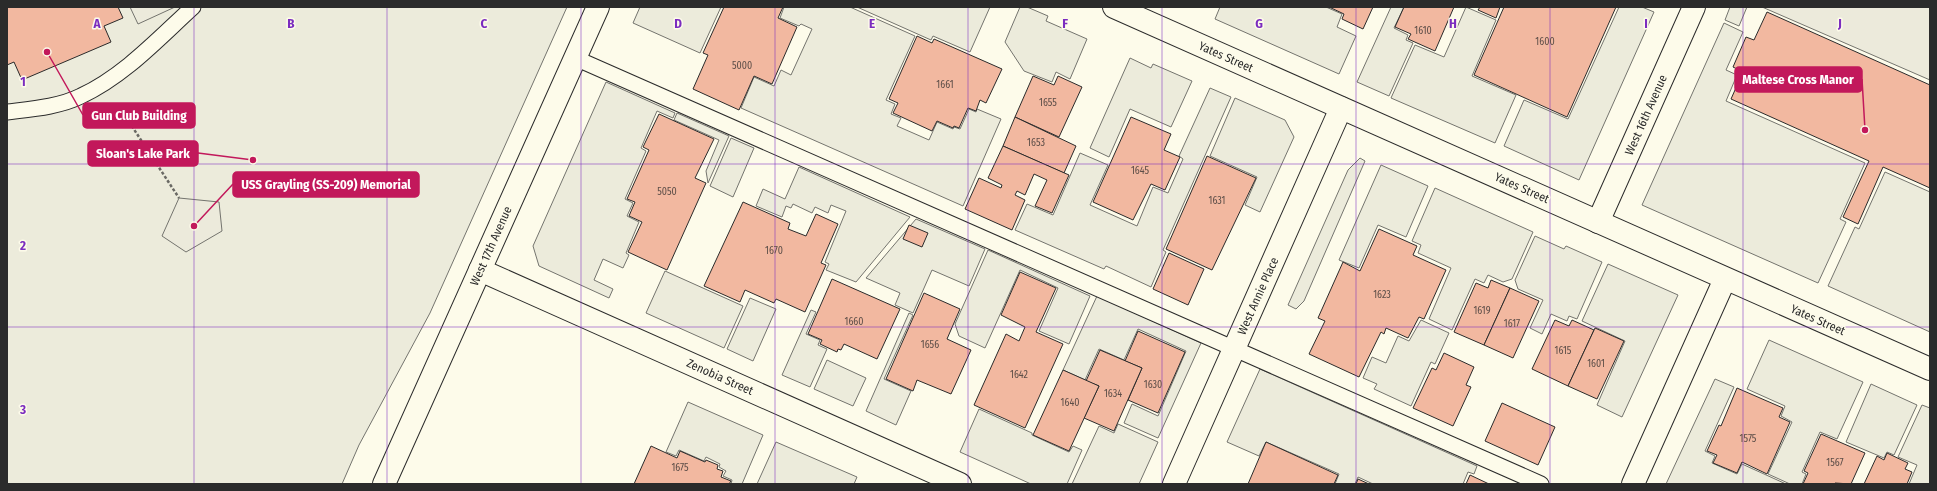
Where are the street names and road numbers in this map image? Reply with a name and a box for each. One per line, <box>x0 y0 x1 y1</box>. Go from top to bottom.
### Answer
street label: Yates Street <box>1197 39 1255 75</box>
street label: West 16th Avenue <box>1622 73 1670 157</box>
street label: Yates Street <box>1493 170 1551 206</box>
street label: West 17th Avenue <box>467 204 515 288</box>
street label: West Annie Place <box>1235 255 1281 337</box>
street label: Yates Street <box>1789 302 1847 338</box>
street label: Zenobia Street <box>684 356 756 398</box>

